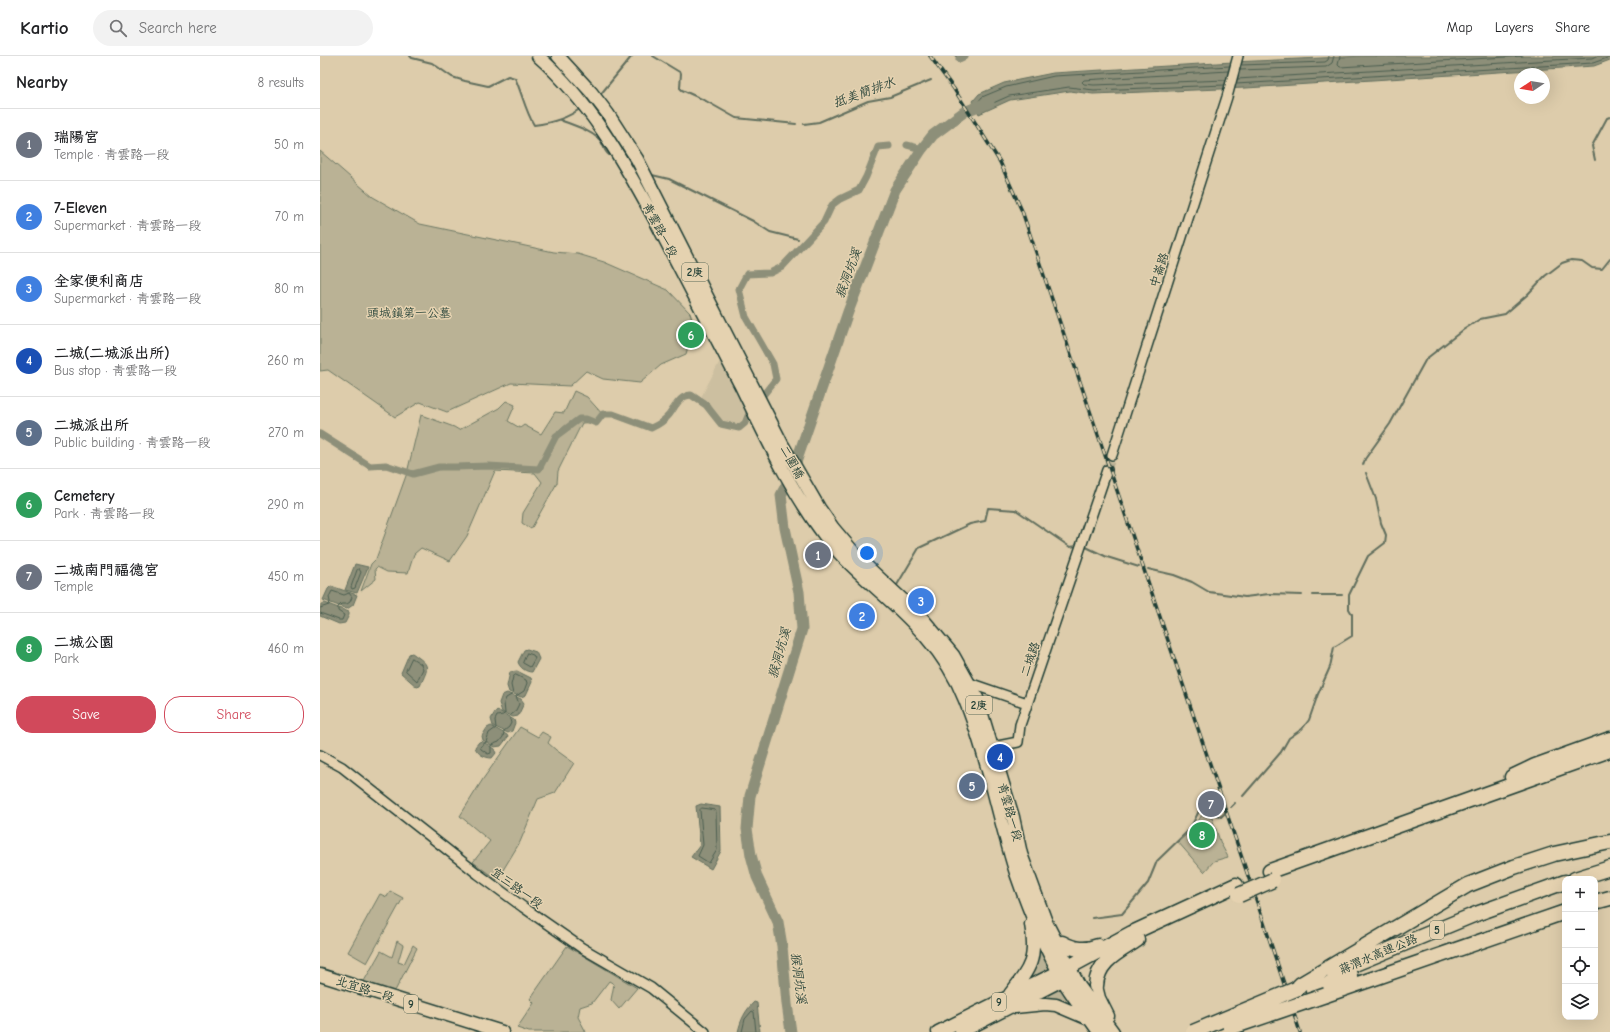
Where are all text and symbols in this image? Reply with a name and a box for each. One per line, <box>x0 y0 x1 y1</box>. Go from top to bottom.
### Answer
search box <box>93 10 373 46</box>
text: Kartio <box>20 17 69 39</box>
icon: search <box>107 17 129 39</box>
text: Search here <box>139 19 217 37</box>
text: Map <box>1446 19 1473 36</box>
text: Layers <box>1495 19 1533 36</box>
text: Share <box>1555 19 1590 36</box>
north arrow <box>1514 68 1550 104</box>
text: Nearby <box>16 73 67 92</box>
water label: 抵美簡排水 <box>831 73 898 110</box>
text: 8 results <box>258 75 304 90</box>
text: 瑞陽宮 <box>54 128 99 146</box>
text: 1 <box>26 137 32 152</box>
text: 50 m <box>274 137 304 152</box>
text: Temple · 青雲路一段 <box>54 147 169 162</box>
text: 7-Eleven <box>54 199 107 217</box>
street label: 青雲路一段 <box>640 200 680 260</box>
text: 2 <box>26 209 32 224</box>
text: 70 m <box>275 209 304 224</box>
text: Supermarket · 青雲路一段 <box>54 218 201 233</box>
water label: 猴洞坑溪 <box>832 245 865 300</box>
street label: 中崙路 <box>1147 251 1171 289</box>
road number: 2庚 <box>682 263 708 281</box>
text: 全家便利商店 <box>54 272 144 290</box>
text: 3 <box>26 281 32 296</box>
text: 80 m <box>274 281 304 296</box>
text: Supermarket · 青雲路一段 <box>54 291 201 306</box>
park label: 頭城鎮第一公墓 <box>367 306 451 320</box>
pin: 6 <box>678 320 704 350</box>
text: 二城(二城派出所) <box>54 344 170 362</box>
text: 4 <box>26 353 32 368</box>
text: 260 m <box>267 353 304 368</box>
text: Bus stop · 青雲路一段 <box>54 363 177 378</box>
text: 二城派出所 <box>54 416 129 434</box>
text: 5 <box>26 425 32 440</box>
text: 270 m <box>268 425 304 440</box>
text: Public building · 青雲路一段 <box>54 435 211 450</box>
street label: 二圍橋 <box>777 443 807 481</box>
text: Cemetery <box>54 487 115 505</box>
text: 6 <box>26 497 32 512</box>
text: 290 m <box>267 497 304 512</box>
text: Park · 青雲路一段 <box>54 506 155 521</box>
pin: 1 <box>805 540 831 570</box>
your location <box>857 543 877 563</box>
text: 二城南門福德宮 <box>54 561 159 579</box>
text: 7 <box>26 569 32 584</box>
text: 450 m <box>268 569 304 584</box>
text: Temple <box>54 579 93 594</box>
pin: 3 <box>908 586 934 616</box>
pin: 2 <box>849 601 875 631</box>
water label: 猴洞坑溪 <box>765 625 794 680</box>
text: 二城公園 <box>54 633 114 651</box>
street label: 二城路 <box>1018 640 1042 678</box>
text: 8 <box>26 641 32 656</box>
text: 460 m <box>268 641 304 656</box>
text: Park <box>54 651 79 666</box>
button: Save <box>16 696 156 733</box>
button: Share <box>164 696 304 733</box>
road number: 2庚 <box>966 696 992 714</box>
pin: 4 <box>987 742 1013 772</box>
pin: 5 <box>959 771 985 801</box>
street label: 青雲路一段 <box>995 781 1025 843</box>
pin: 7 <box>1198 789 1224 819</box>
pin: 8 <box>1189 820 1215 850</box>
street label: 宜三路一段 <box>489 865 545 911</box>
map controls <box>1562 876 1598 1020</box>
button: + <box>1562 876 1598 912</box>
button: − <box>1562 912 1598 948</box>
road number: 5 <box>1430 921 1444 939</box>
street label: 蔣渭水高速公路 <box>1337 931 1419 977</box>
button: locate <box>1562 948 1598 984</box>
water label: 猴洞坑溪 <box>788 951 810 1006</box>
street label: 北宜路一段 <box>334 974 396 1004</box>
button: layers <box>1562 984 1598 1020</box>
road number: 9 <box>992 993 1006 1011</box>
road number: 9 <box>404 995 418 1013</box>

